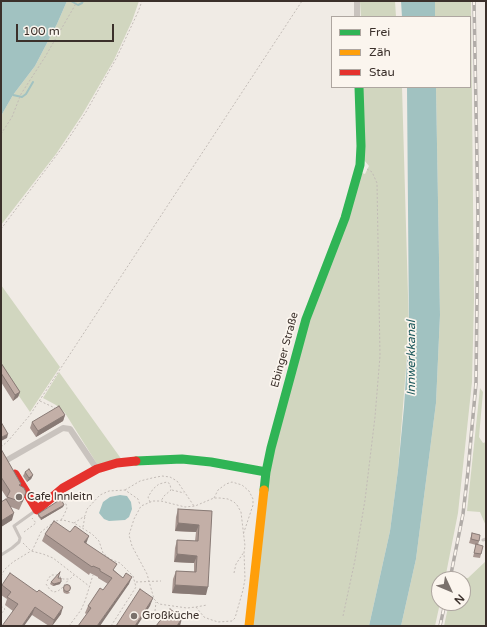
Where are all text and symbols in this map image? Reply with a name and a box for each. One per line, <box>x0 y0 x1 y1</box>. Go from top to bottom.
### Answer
scale bar <box>18 16 116 42</box>
legend <box>331 16 471 88</box>
text: 100 m <box>23 24 60 38</box>
text: Frei <box>369 25 390 39</box>
text: Zäh <box>369 45 391 59</box>
text: Stau <box>369 65 395 79</box>
street label: Ebinger Straße <box>269 311 301 389</box>
water label: Innwerkkanal <box>405 320 419 396</box>
place label: Cafe Innleitn <box>27 490 93 504</box>
marker: Cafe Innleitn <box>14 492 24 502</box>
north arrow <box>431 571 471 611</box>
text: N <box>452 591 467 607</box>
place label: Großküche <box>142 609 199 623</box>
marker: Großküche <box>129 611 139 621</box>

